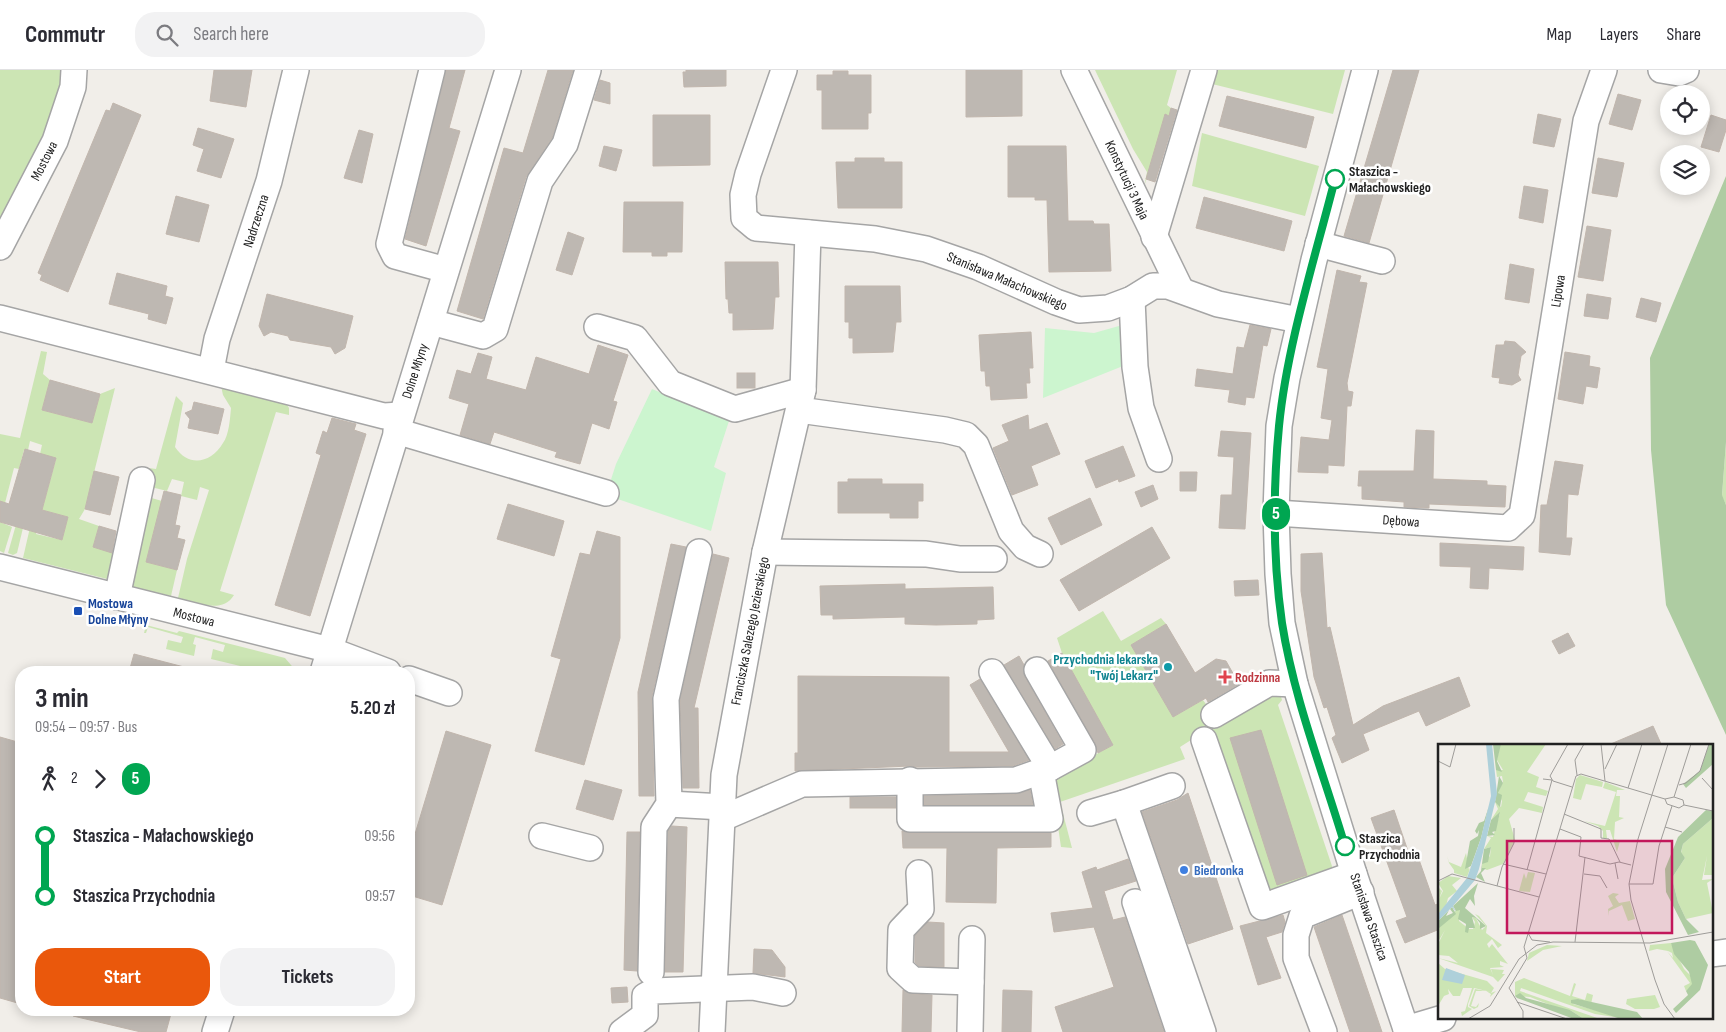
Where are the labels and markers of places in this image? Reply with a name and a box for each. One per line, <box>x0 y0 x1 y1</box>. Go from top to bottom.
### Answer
place label: Staszica - Małachowskiego <box>1349 163 1431 196</box>
marker: Staszica - Małachowskiego <box>1325 169 1345 189</box>
place label: Mostowa Dolne Młyny <box>88 595 149 628</box>
marker: Mostowa Dolne Młyny <box>72 605 84 617</box>
place label: Przychodnia lekarska "Twój Lekarz" <box>1053 651 1158 684</box>
marker: Przychodnia lekarska "Twój Lekarz" <box>1162 661 1174 673</box>
place label: Rodzinna <box>1235 669 1281 686</box>
marker: Rodzinna <box>1219 671 1231 683</box>
place label: Staszica Przychodnia <box>1359 830 1420 863</box>
marker: Staszica Przychodnia <box>1335 836 1355 856</box>
place label: Biedronka <box>1194 862 1244 879</box>
marker: Biedronka <box>1178 864 1190 876</box>

